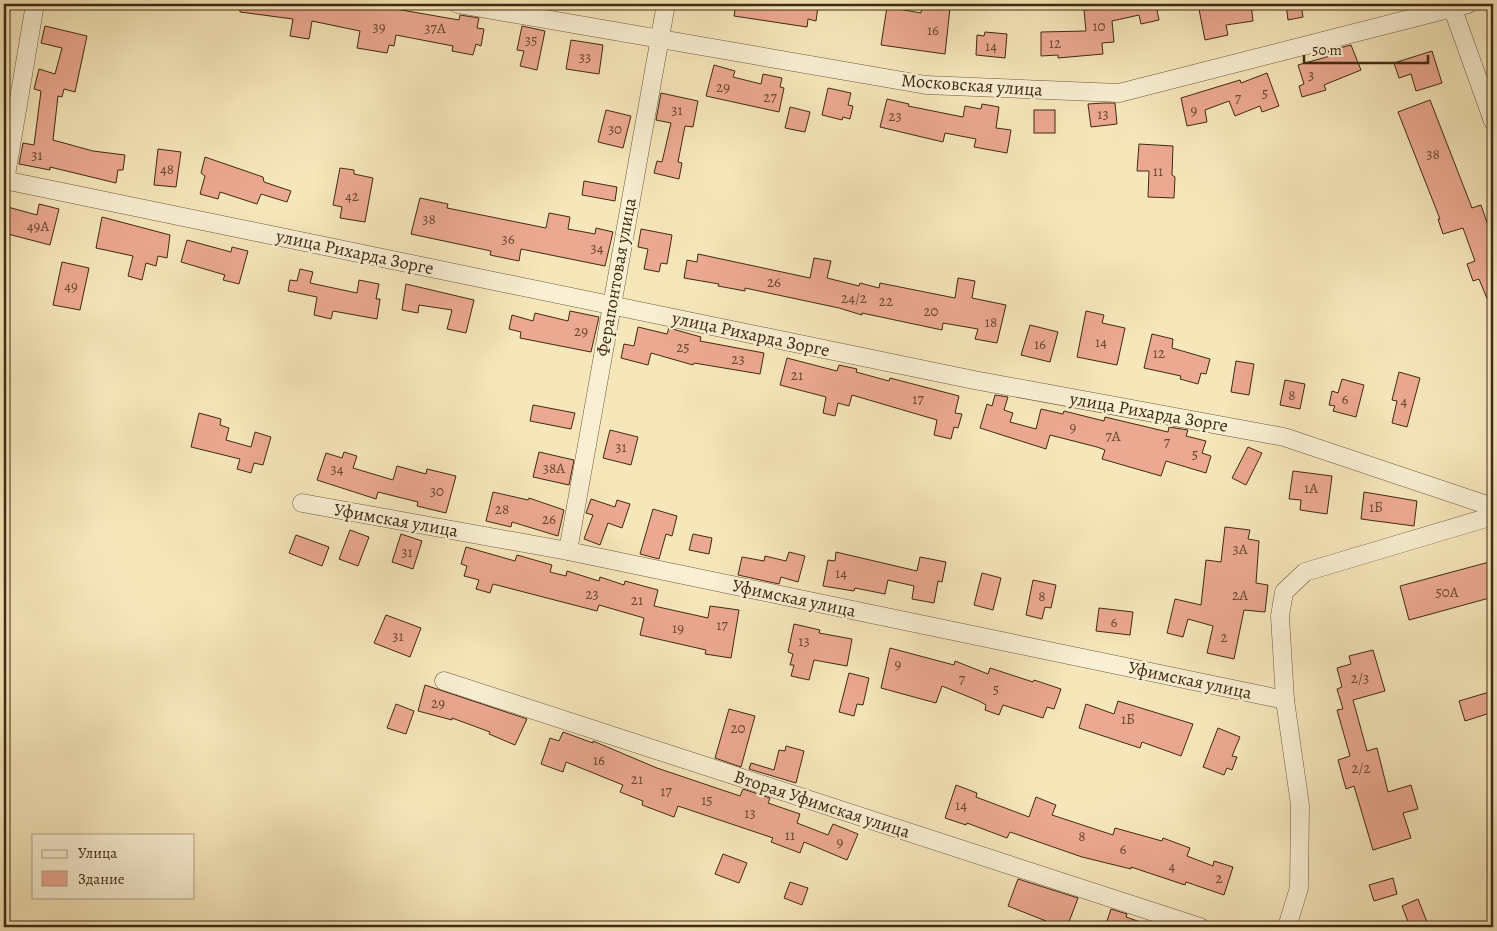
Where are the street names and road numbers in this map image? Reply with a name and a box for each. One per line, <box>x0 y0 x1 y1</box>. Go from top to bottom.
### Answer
street label: Московская улица <box>900 68 1044 102</box>
street label: Ферапонтовая улица <box>590 195 642 358</box>
street label: улица Рихарда Зорге <box>273 223 436 280</box>
street label: улица Рихарда Зорге <box>669 305 832 362</box>
street label: улица Рихарда Зорге <box>1067 386 1230 438</box>
street label: Уфимская улица <box>332 497 461 543</box>
street label: Уфимская улица <box>730 573 859 623</box>
street label: Уфимская улица <box>1126 655 1255 705</box>
street label: Вторая Уфимская улица <box>731 764 914 844</box>

